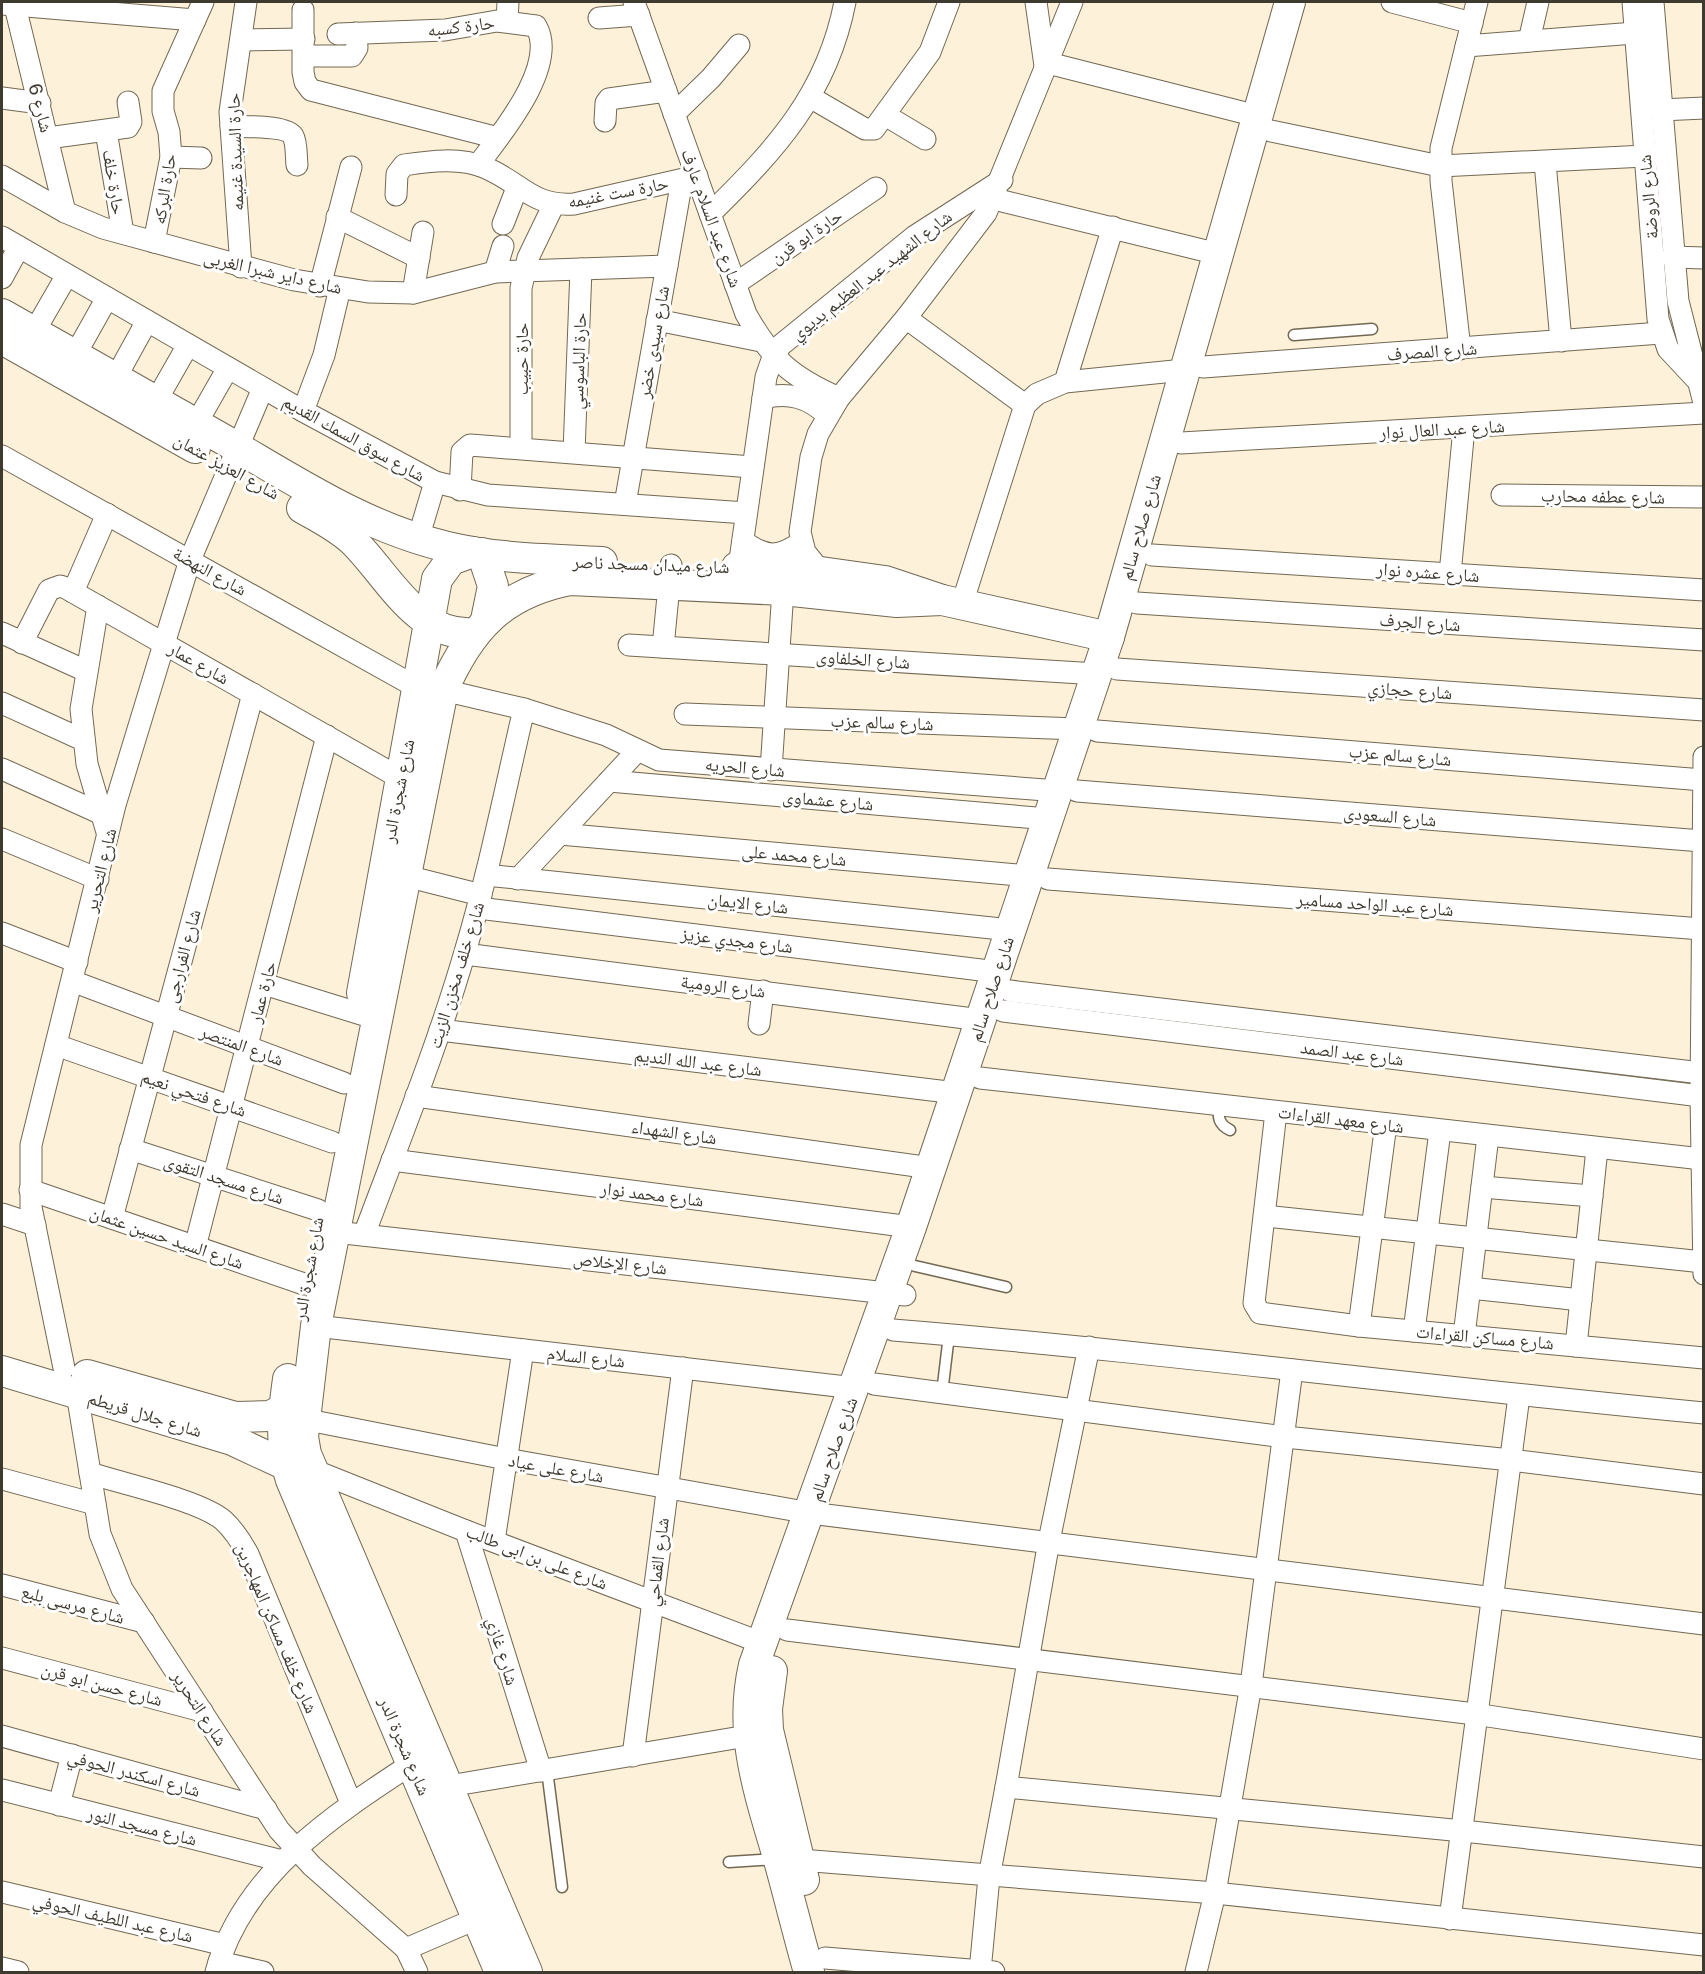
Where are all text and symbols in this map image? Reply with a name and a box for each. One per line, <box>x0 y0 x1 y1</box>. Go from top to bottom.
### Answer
street label: حارة كسبه <box>426 11 496 41</box>
street label: شارع 6 <box>23 81 58 135</box>
street label: حارة السيدة غنيمه <box>222 93 248 211</box>
street label: شارع عبد السلام عارف <box>675 146 747 291</box>
street label: حارة خلف <box>99 148 129 216</box>
street label: حارة البركه <box>148 152 180 226</box>
street label: شارع الروضة <box>1634 154 1663 240</box>
street label: حارة ست غنيمه <box>566 172 670 212</box>
street label: حارة ابو قرن <box>766 204 846 268</box>
street label: شارع الشهيد عبد العظيم بديوي <box>786 206 959 348</box>
street label: شارع داير شبرا الغربى <box>202 246 344 299</box>
street label: شارع سيدى خضر <box>633 284 674 401</box>
street label: حارة الباسوسي <box>566 312 595 410</box>
street label: حارة حبيب <box>511 323 532 395</box>
street label: شارع المصرف <box>1386 337 1478 366</box>
street label: شارع سوق السمك القديم <box>278 390 429 488</box>
street label: شارع عبد العال نوار <box>1378 415 1505 444</box>
street label: شارع العزيز عثمان <box>170 428 283 505</box>
street label: شارع صلاح سالم <box>1115 472 1167 583</box>
street label: شارع عطفه محارب <box>1541 484 1665 509</box>
street label: شارع النهضة <box>169 542 250 601</box>
street label: شارع ميدان مسجد ناصر <box>571 551 730 578</box>
street label: شارع عشره نوار <box>1375 558 1480 587</box>
street label: شارع الجرف <box>1379 609 1461 636</box>
street label: شارع عمار <box>164 637 233 690</box>
street label: شارع الخلفاوى <box>815 645 911 674</box>
street label: شارع حجازي <box>1367 677 1453 708</box>
street label: شارع سالم عزب <box>830 710 934 736</box>
street label: شارع شجرة الدر <box>377 737 419 846</box>
street label: شارع سالم عزب <box>1348 740 1452 772</box>
street label: شارع الحريه <box>704 753 786 782</box>
street label: شارع عشماوى <box>782 786 874 815</box>
street label: شارع السعودى <box>1343 801 1437 832</box>
street label: شارع التحرير <box>79 826 122 915</box>
street label: شارع محمد على <box>741 840 847 871</box>
street label: شارع الايمان <box>707 888 789 919</box>
street label: شارع عبد الواحد مسامير <box>1295 888 1454 921</box>
street label: شارع خلف مخزن الزيت <box>424 899 489 1051</box>
street label: شارع الفرارجى <box>159 907 206 1005</box>
street label: شارع مجدي عزيز <box>678 923 794 962</box>
street label: شارع صلاح سالم <box>964 934 1020 1045</box>
street label: حارة عمار <box>243 959 280 1026</box>
street label: شارع الرومية <box>679 970 767 1003</box>
street label: شارع المنتصر <box>196 1020 287 1071</box>
street label: شارع عبد الصمد <box>1299 1036 1405 1071</box>
street label: شارع عبد الله النديم <box>633 1044 763 1082</box>
street label: شارع فتحي نعيم <box>137 1065 249 1125</box>
street label: شارع معهد القراءات <box>1277 1101 1405 1138</box>
street label: شارع الشهداء <box>630 1116 718 1149</box>
street label: شارع مسجد التقوى <box>161 1150 287 1209</box>
street label: شارع محمد نوار <box>598 1177 705 1212</box>
street label: شارع السيد حسين عثمان <box>87 1201 246 1274</box>
street label: شارع شجرة الدر <box>288 1215 328 1324</box>
street label: شارع الإخلاص <box>572 1248 668 1279</box>
street label: شارع مساكن القراءات <box>1415 1321 1555 1354</box>
street label: شارع السلام <box>546 1342 626 1374</box>
street label: شارع جلال قريطم <box>85 1387 204 1443</box>
street label: شارع صلاح سالم <box>804 1394 863 1505</box>
street label: شارع على عياد <box>507 1449 605 1488</box>
street label: شارع القماحي <box>641 1516 677 1608</box>
street label: شارع على بن ابى طالب <box>463 1520 611 1595</box>
street label: شارع خلف مساكن المهاجرين <box>231 1540 322 1717</box>
street label: شارع مرسى بلبع <box>19 1580 127 1630</box>
street label: شارع غازي <box>478 1614 523 1689</box>
street label: شارع حسن ابو قرن <box>39 1658 165 1711</box>
street label: شارع التحرير <box>166 1665 232 1750</box>
street label: شارع شجرة الدر <box>374 1693 435 1799</box>
street label: شارع اسكندر الحوفي <box>64 1745 203 1805</box>
street label: شارع مسجد النور <box>84 1802 199 1851</box>
street label: شارع عبد اللطيف الحوفي <box>30 1889 195 1951</box>

